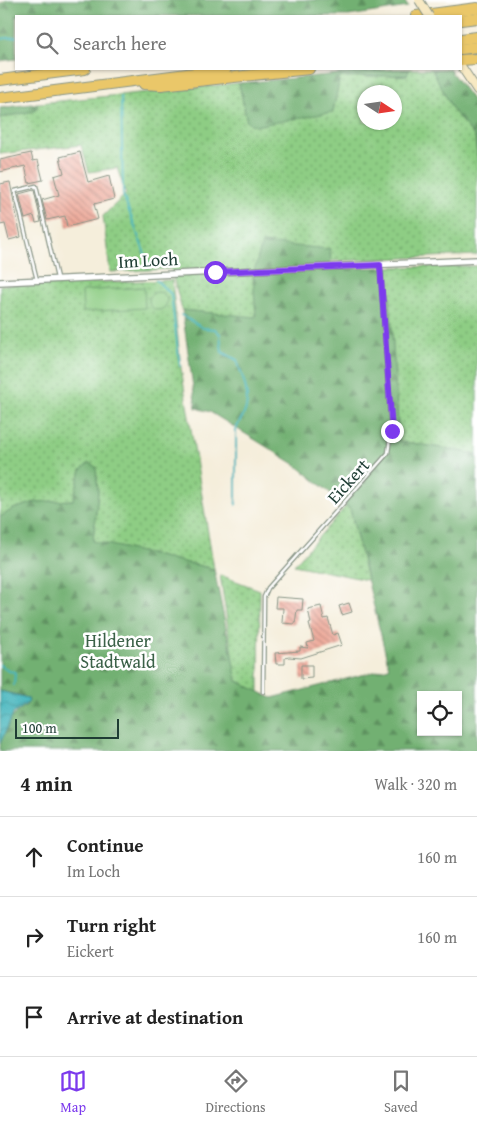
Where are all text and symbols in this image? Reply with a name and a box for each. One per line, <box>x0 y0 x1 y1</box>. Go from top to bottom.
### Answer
search box <box>15 15 462 70</box>
icon: search <box>33 29 61 57</box>
text: Search here <box>73 29 167 57</box>
north arrow <box>357 85 402 130</box>
street label: Im Loch <box>117 245 179 275</box>
route start <box>204 261 227 284</box>
route end <box>381 420 404 443</box>
street label: Eickert <box>320 452 376 510</box>
park label: Hildener Stadtwald <box>80 627 156 675</box>
map controls <box>417 691 462 736</box>
button: locate <box>417 691 462 736</box>
scale bar <box>15 716 119 739</box>
text: 100 m <box>22 718 57 738</box>
text: 4 min <box>20 768 72 799</box>
text: Walk · 320 m <box>374 772 457 796</box>
text: Continue <box>67 831 144 859</box>
icon: ahead <box>20 843 48 871</box>
text: 160 m <box>417 845 457 869</box>
text: Im Loch <box>67 859 120 883</box>
text: Turn right <box>67 911 156 939</box>
icon: right <box>20 923 48 951</box>
text: 160 m <box>417 925 457 949</box>
text: Eickert <box>67 939 114 963</box>
icon: arrive <box>20 1003 48 1031</box>
text: Arrive at destination <box>67 1003 243 1031</box>
tab: Map <box>59 1067 87 1117</box>
tab: Directions <box>205 1067 266 1117</box>
tab: Saved <box>384 1067 418 1117</box>

